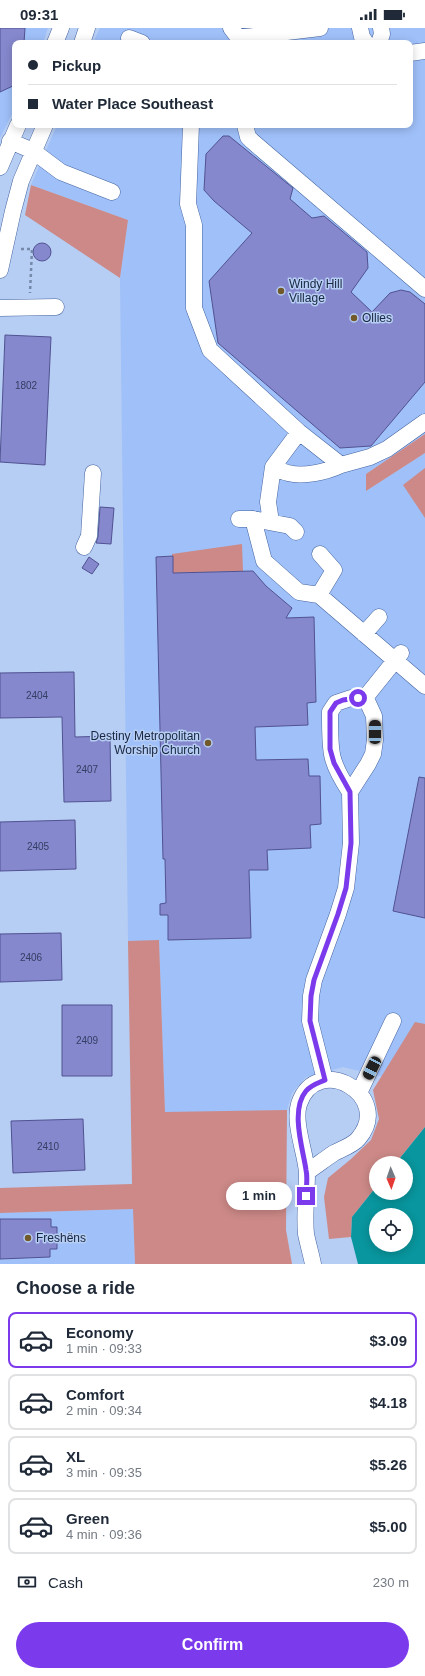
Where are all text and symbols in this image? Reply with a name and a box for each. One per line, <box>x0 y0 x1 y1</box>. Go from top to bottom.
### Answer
text: 09:31 <box>20 6 58 23</box>
text: Pickup <box>52 57 101 74</box>
text: Water Place Southeast <box>52 95 213 112</box>
place label: Windy Hill Village <box>289 277 342 305</box>
marker: Windy Hill Village <box>276 286 286 296</box>
place label: Ollies <box>362 311 392 325</box>
marker: Ollies <box>349 313 359 323</box>
house number: 1802 <box>15 380 38 391</box>
route start <box>349 689 367 707</box>
house number: 2404 <box>26 690 49 701</box>
car <box>369 720 381 744</box>
place label: Destiny Metropolitan Worship Church <box>91 729 200 757</box>
marker: Destiny Metropolitan Worship Church <box>203 738 213 748</box>
house number: 2407 <box>76 764 99 775</box>
house number: 2405 <box>27 841 50 852</box>
house number: 2406 <box>20 952 43 963</box>
house number: 2409 <box>76 1035 99 1046</box>
car <box>361 1055 383 1081</box>
house number: 2410 <box>37 1141 60 1152</box>
north arrow <box>369 1156 413 1200</box>
map controls <box>369 1156 413 1252</box>
callout: 1 min <box>226 1182 292 1210</box>
route end <box>297 1187 315 1205</box>
text: 1 min <box>242 1188 276 1203</box>
button: locate <box>369 1208 413 1252</box>
place label: Freshëns <box>36 1231 86 1245</box>
marker: Freshëns <box>23 1233 33 1243</box>
text: Choose a ride <box>16 1278 135 1298</box>
icon: car <box>18 1322 54 1358</box>
text: Economy <box>66 1324 134 1341</box>
text: $3.09 <box>369 1332 407 1349</box>
text: 1 min · 09:33 <box>66 1341 142 1356</box>
icon: car <box>18 1384 54 1420</box>
text: Comfort <box>66 1386 124 1403</box>
text: $4.18 <box>369 1394 407 1411</box>
text: 2 min · 09:34 <box>66 1403 142 1418</box>
icon: car <box>18 1446 54 1482</box>
text: XL <box>66 1448 85 1465</box>
text: $5.26 <box>369 1456 407 1473</box>
text: 3 min · 09:35 <box>66 1465 142 1480</box>
icon: car <box>18 1508 54 1544</box>
text: Green <box>66 1510 109 1527</box>
text: $5.00 <box>369 1518 407 1535</box>
text: 4 min · 09:36 <box>66 1527 142 1542</box>
icon: cash <box>16 1571 38 1593</box>
text: Cash <box>48 1574 83 1591</box>
text: 230 m <box>373 1575 409 1590</box>
button: Confirm <box>16 1622 409 1668</box>

